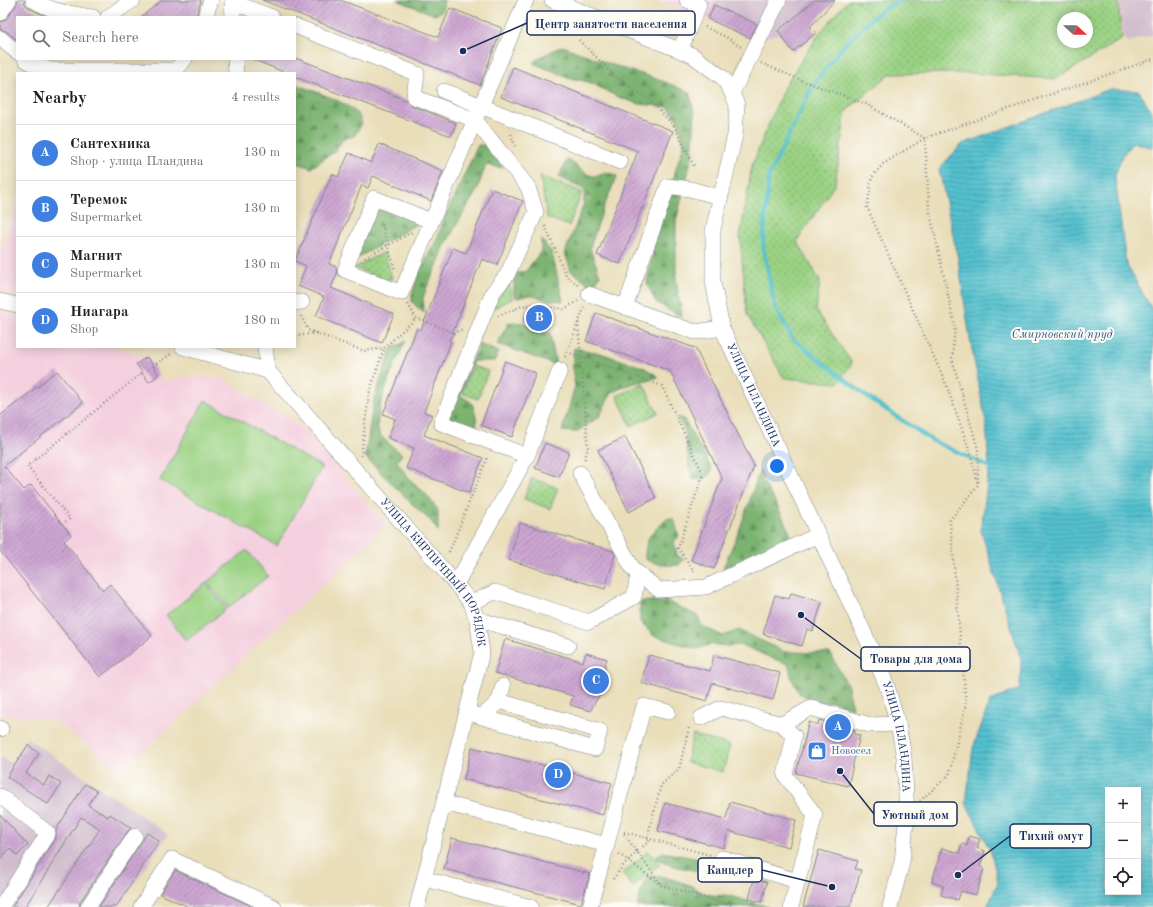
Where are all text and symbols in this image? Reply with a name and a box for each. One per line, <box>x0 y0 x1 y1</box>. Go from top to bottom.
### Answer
callout: Центр занятости населения <box>527 11 695 35</box>
north arrow <box>1057 12 1093 48</box>
search box <box>16 16 296 60</box>
text: Центр занятости населения <box>535 19 687 31</box>
icon: search <box>30 27 52 49</box>
text: Search here <box>62 31 139 46</box>
text: Nearby <box>32 90 87 107</box>
text: 4 results <box>231 91 280 104</box>
text: Сантехника <box>70 137 151 152</box>
text: A <box>40 146 50 159</box>
text: 130 m <box>243 146 280 159</box>
text: Shop · улица Пландина <box>70 155 203 168</box>
text: Теремок <box>70 193 127 208</box>
text: B <box>40 202 50 215</box>
text: 130 m <box>243 202 280 215</box>
text: Supermarket <box>70 211 142 224</box>
text: Магнит <box>70 249 122 264</box>
text: C <box>41 258 49 271</box>
text: 130 m <box>243 258 280 271</box>
text: Supermarket <box>70 267 142 280</box>
pin: B <box>526 303 552 333</box>
text: Ниагара <box>70 305 129 320</box>
text: D <box>40 314 50 327</box>
text: 180 m <box>243 314 280 327</box>
text: Shop <box>70 323 98 336</box>
water label: Смирновский пруд <box>1011 329 1113 341</box>
street label: УЛИЦА ПЛАНДИНА <box>724 342 782 449</box>
your location <box>767 456 787 476</box>
street label: УЛИЦА КИРПИЧНЫЙ ПОРЯДОК <box>378 496 487 648</box>
callout: Товары для дома <box>861 647 970 671</box>
text: Товары для дома <box>870 654 962 666</box>
pin: C <box>583 666 609 696</box>
street label: УЛИЦА ПЛАНДИНА <box>880 680 911 793</box>
pin: A <box>825 712 851 742</box>
shop icon: Новосел <box>806 740 828 762</box>
place label: Новосел <box>831 746 872 757</box>
pin: D <box>545 760 571 790</box>
map controls <box>1105 787 1141 895</box>
button: + <box>1105 787 1141 823</box>
callout: Уютный дом <box>874 802 957 826</box>
text: Уютный дом <box>881 810 949 822</box>
button: − <box>1105 823 1141 859</box>
callout: Тихий омут <box>1010 824 1091 848</box>
text: Тихий омут <box>1019 831 1083 843</box>
callout: Канцлер <box>698 858 762 882</box>
button: locate <box>1105 859 1141 895</box>
text: Канцлер <box>706 865 754 877</box>

